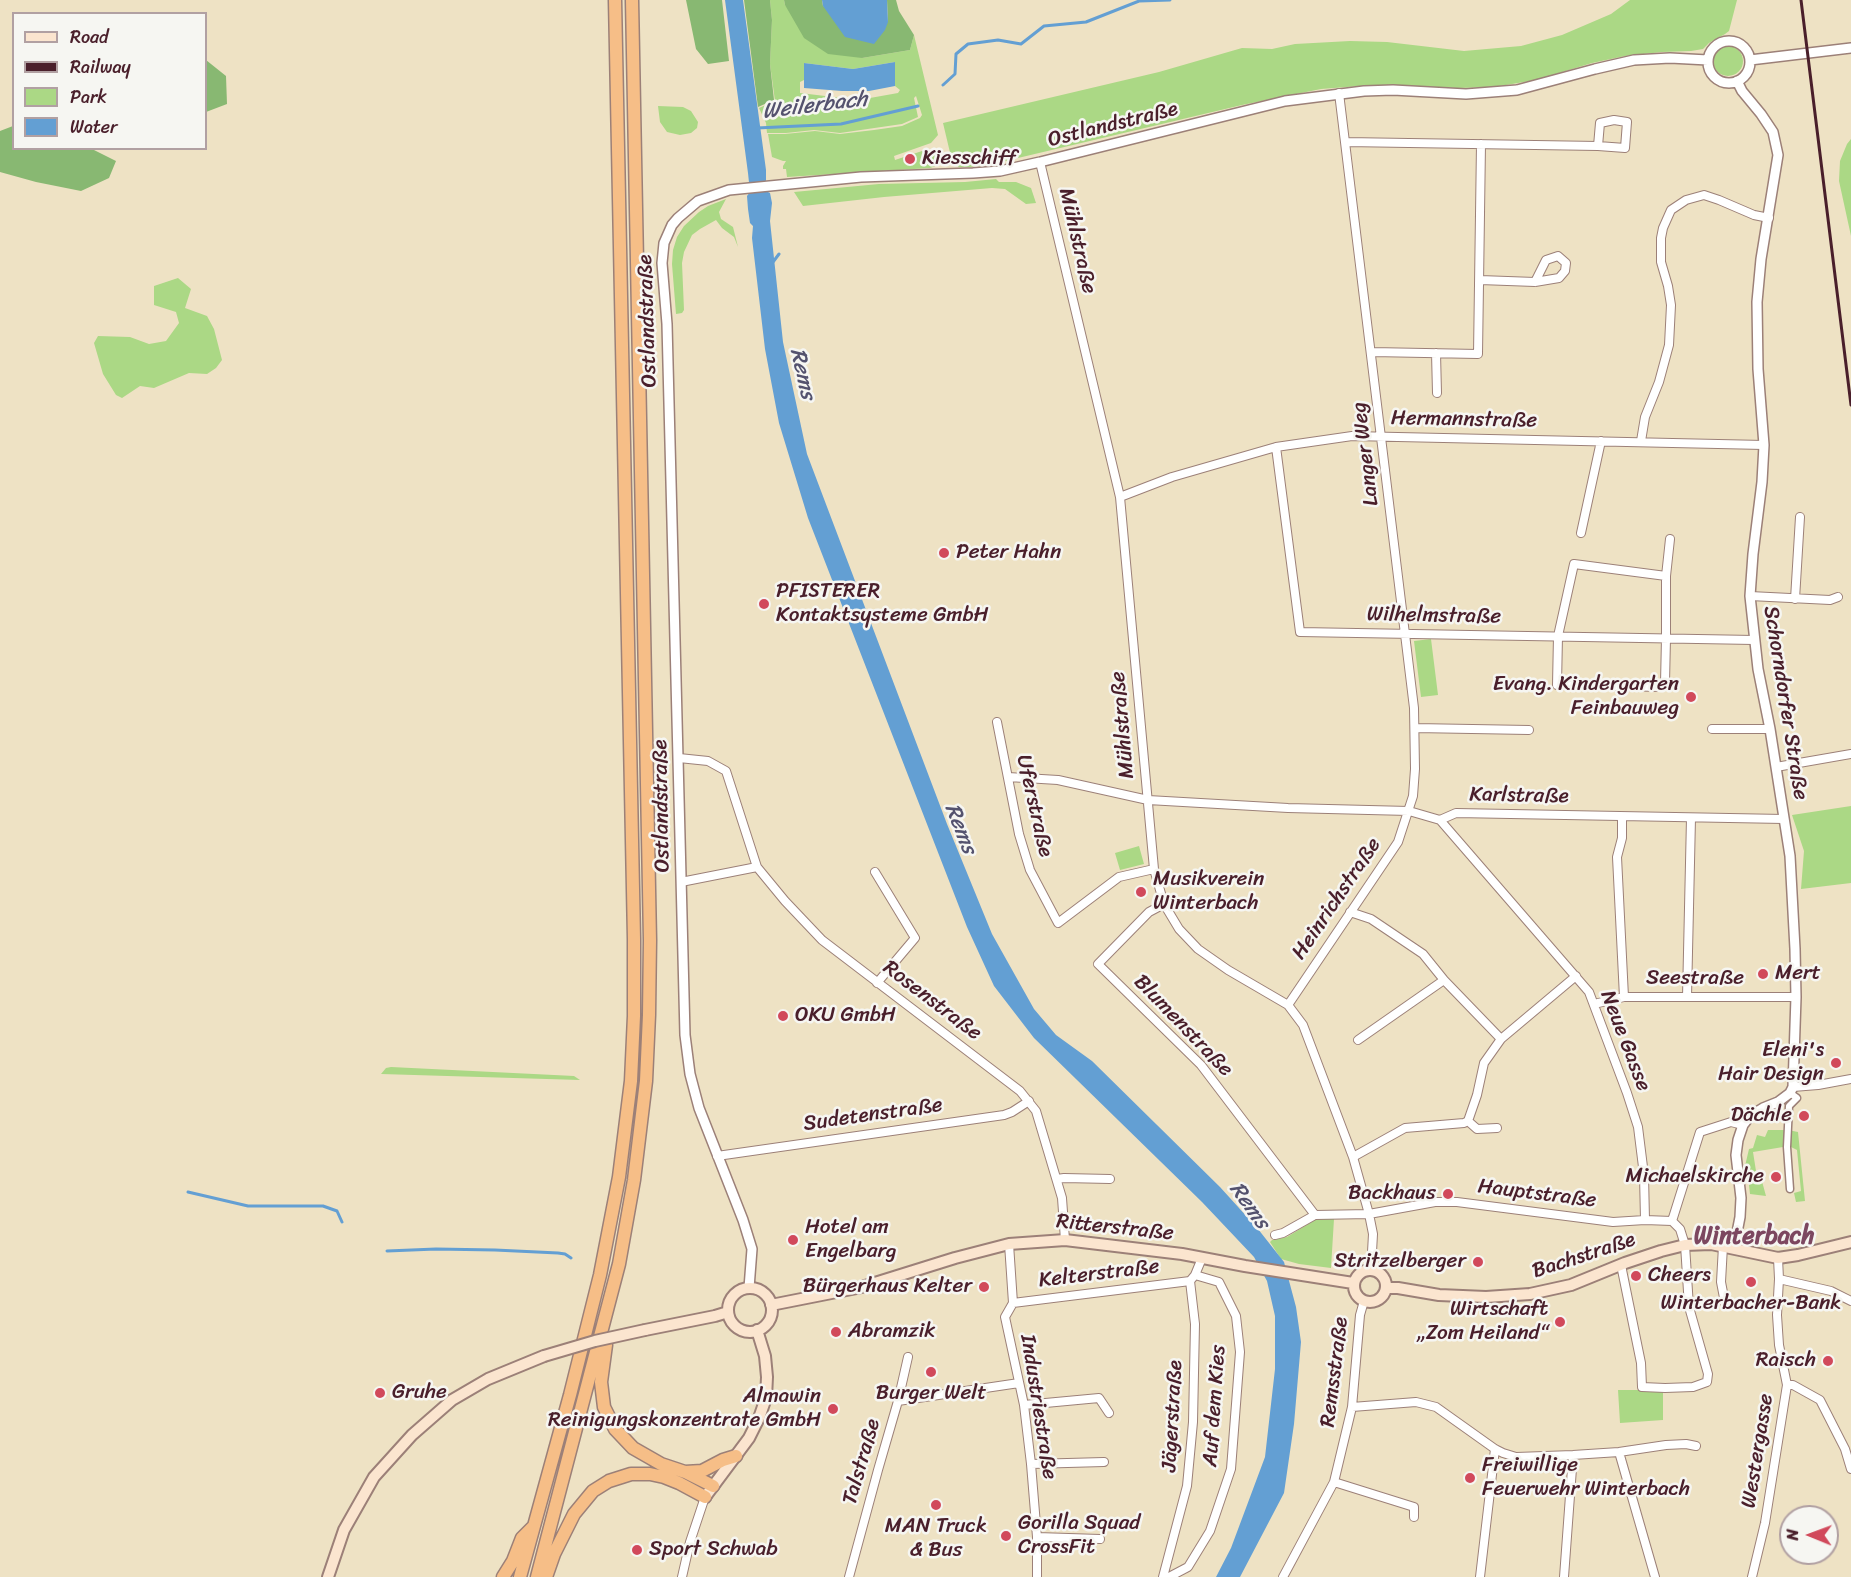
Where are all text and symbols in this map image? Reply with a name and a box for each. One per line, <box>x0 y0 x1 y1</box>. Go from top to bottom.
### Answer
legend <box>12 12 207 150</box>
text: Road <box>70 21 109 53</box>
text: Railway <box>70 51 131 83</box>
text: Park <box>70 81 107 113</box>
water label: Weilerbach <box>761 86 869 126</box>
street label: Ostlandstraße <box>1045 97 1181 153</box>
text: Water <box>70 111 117 143</box>
place label: Kiesschiff <box>922 146 1017 172</box>
marker: Kiesschiff <box>903 152 917 166</box>
street label: Mühlstraße <box>1053 186 1101 296</box>
street label: Ostlandstraße <box>633 254 663 388</box>
water label: Rems <box>783 346 821 402</box>
street label: Langer Weg <box>1347 401 1385 507</box>
street label: Hermannstraße <box>1391 406 1537 434</box>
place label: Peter Hahn <box>956 540 1061 566</box>
marker: Peter Hahn <box>937 546 951 560</box>
place label: PFISTERER Kontaktsysteme GmbH <box>776 579 989 629</box>
marker: PFISTERER Kontaktsysteme GmbH <box>757 597 771 611</box>
street label: Wilhelmstraße <box>1367 602 1501 630</box>
street label: Schorndorfer Straße <box>1757 604 1813 802</box>
street label: Mühlstraße <box>1106 670 1140 780</box>
place label: Evang. Kindergarten Feinbauweg <box>1493 672 1679 722</box>
marker: Evang. Kindergarten Feinbauweg <box>1684 690 1698 704</box>
street label: Ostlandstraße <box>648 739 676 873</box>
street label: Uferstraße <box>1010 752 1058 860</box>
street label: Karlstraße <box>1469 783 1569 809</box>
water label: Rems <box>938 800 982 858</box>
street label: Heinrichstraße <box>1287 833 1387 965</box>
place label: Musikverein Winterbach <box>1153 867 1264 917</box>
marker: Musikverein Winterbach <box>1134 885 1148 899</box>
street label: Rosenstraße <box>878 956 986 1046</box>
place label: Mert <box>1775 961 1821 987</box>
street label: Seestraße <box>1646 966 1744 992</box>
marker: Mert <box>1756 967 1770 981</box>
street label: Blumenstraße <box>1128 970 1238 1082</box>
street label: Neue Gasse <box>1594 987 1656 1095</box>
place label: OKU GmbH <box>795 1003 896 1029</box>
marker: OKU GmbH <box>776 1009 790 1023</box>
place label: Eleni's Hair Design <box>1718 1038 1824 1088</box>
marker: Eleni's Hair Design <box>1829 1056 1843 1070</box>
street label: Sudetenstraße <box>802 1093 944 1137</box>
place label: Dächle <box>1731 1103 1792 1129</box>
marker: Dächle <box>1797 1109 1811 1123</box>
place label: Michaelskirche <box>1625 1164 1764 1190</box>
marker: Michaelskirche <box>1769 1170 1783 1184</box>
street label: Hauptstraße <box>1476 1174 1598 1214</box>
water label: Rems <box>1223 1177 1275 1235</box>
place label: Backhaus <box>1348 1181 1436 1207</box>
marker: Backhaus <box>1441 1187 1455 1201</box>
street label: Ritterstraße <box>1055 1209 1175 1247</box>
place label: Hotel am Engelbarg <box>805 1215 897 1265</box>
district label: Winterbach <box>1694 1223 1814 1251</box>
street label: Bachstraße <box>1529 1228 1639 1284</box>
marker: Hotel am Engelbarg <box>786 1233 800 1247</box>
place label: Stritzelberger <box>1334 1249 1466 1275</box>
street label: Kelterstraße <box>1037 1254 1161 1294</box>
marker: Stritzelberger <box>1471 1255 1485 1269</box>
place label: Cheers <box>1648 1263 1711 1289</box>
marker: Cheers <box>1629 1269 1643 1283</box>
place label: Bürgerhaus Kelter <box>803 1274 972 1300</box>
marker: Winterbacher-Bank <box>1744 1275 1758 1289</box>
marker: Bürgerhaus Kelter <box>977 1280 991 1294</box>
place label: Winterbacher-Bank <box>1661 1291 1841 1317</box>
place label: Wirtschaft „Zom Heiland“ <box>1417 1297 1548 1347</box>
street label: Remsstraße <box>1316 1315 1354 1429</box>
marker: Wirtschaft „Zom Heiland“ <box>1553 1315 1567 1329</box>
place label: Abramzik <box>848 1319 936 1345</box>
marker: Abramzik <box>829 1325 843 1339</box>
street label: Industriestraße <box>1014 1333 1062 1481</box>
street label: Auf dem Kies <box>1198 1344 1232 1468</box>
place label: Raisch <box>1756 1348 1816 1374</box>
marker: Raisch <box>1821 1354 1835 1368</box>
street label: Jägerstraße <box>1157 1359 1189 1473</box>
marker: Burger Welt <box>924 1365 938 1379</box>
place label: Gruhe <box>392 1380 447 1406</box>
place label: Burger Welt <box>876 1381 986 1407</box>
place label: Almawin Reinigungskonzentrate GmbH <box>548 1384 821 1434</box>
marker: Gruhe <box>373 1386 387 1400</box>
street label: Westergasse <box>1737 1392 1779 1510</box>
marker: Almawin Reinigungskonzentrate GmbH <box>826 1402 840 1416</box>
street label: Talstraße <box>838 1416 886 1508</box>
place label: Freiwillige Feuerwehr Winterbach <box>1482 1453 1690 1503</box>
marker: Freiwillige Feuerwehr Winterbach <box>1463 1471 1477 1485</box>
marker: MAN Truck & Bus <box>929 1498 943 1512</box>
north arrow <box>1779 1505 1839 1565</box>
place label: Gorilla Squad CrossFit <box>1018 1511 1140 1561</box>
place label: MAN Truck & Bus <box>885 1514 987 1564</box>
marker: Gorilla Squad CrossFit <box>999 1529 1013 1543</box>
text: N <box>1778 1529 1807 1541</box>
place label: Sport Schwab <box>649 1537 778 1563</box>
marker: Sport Schwab <box>630 1543 644 1557</box>

